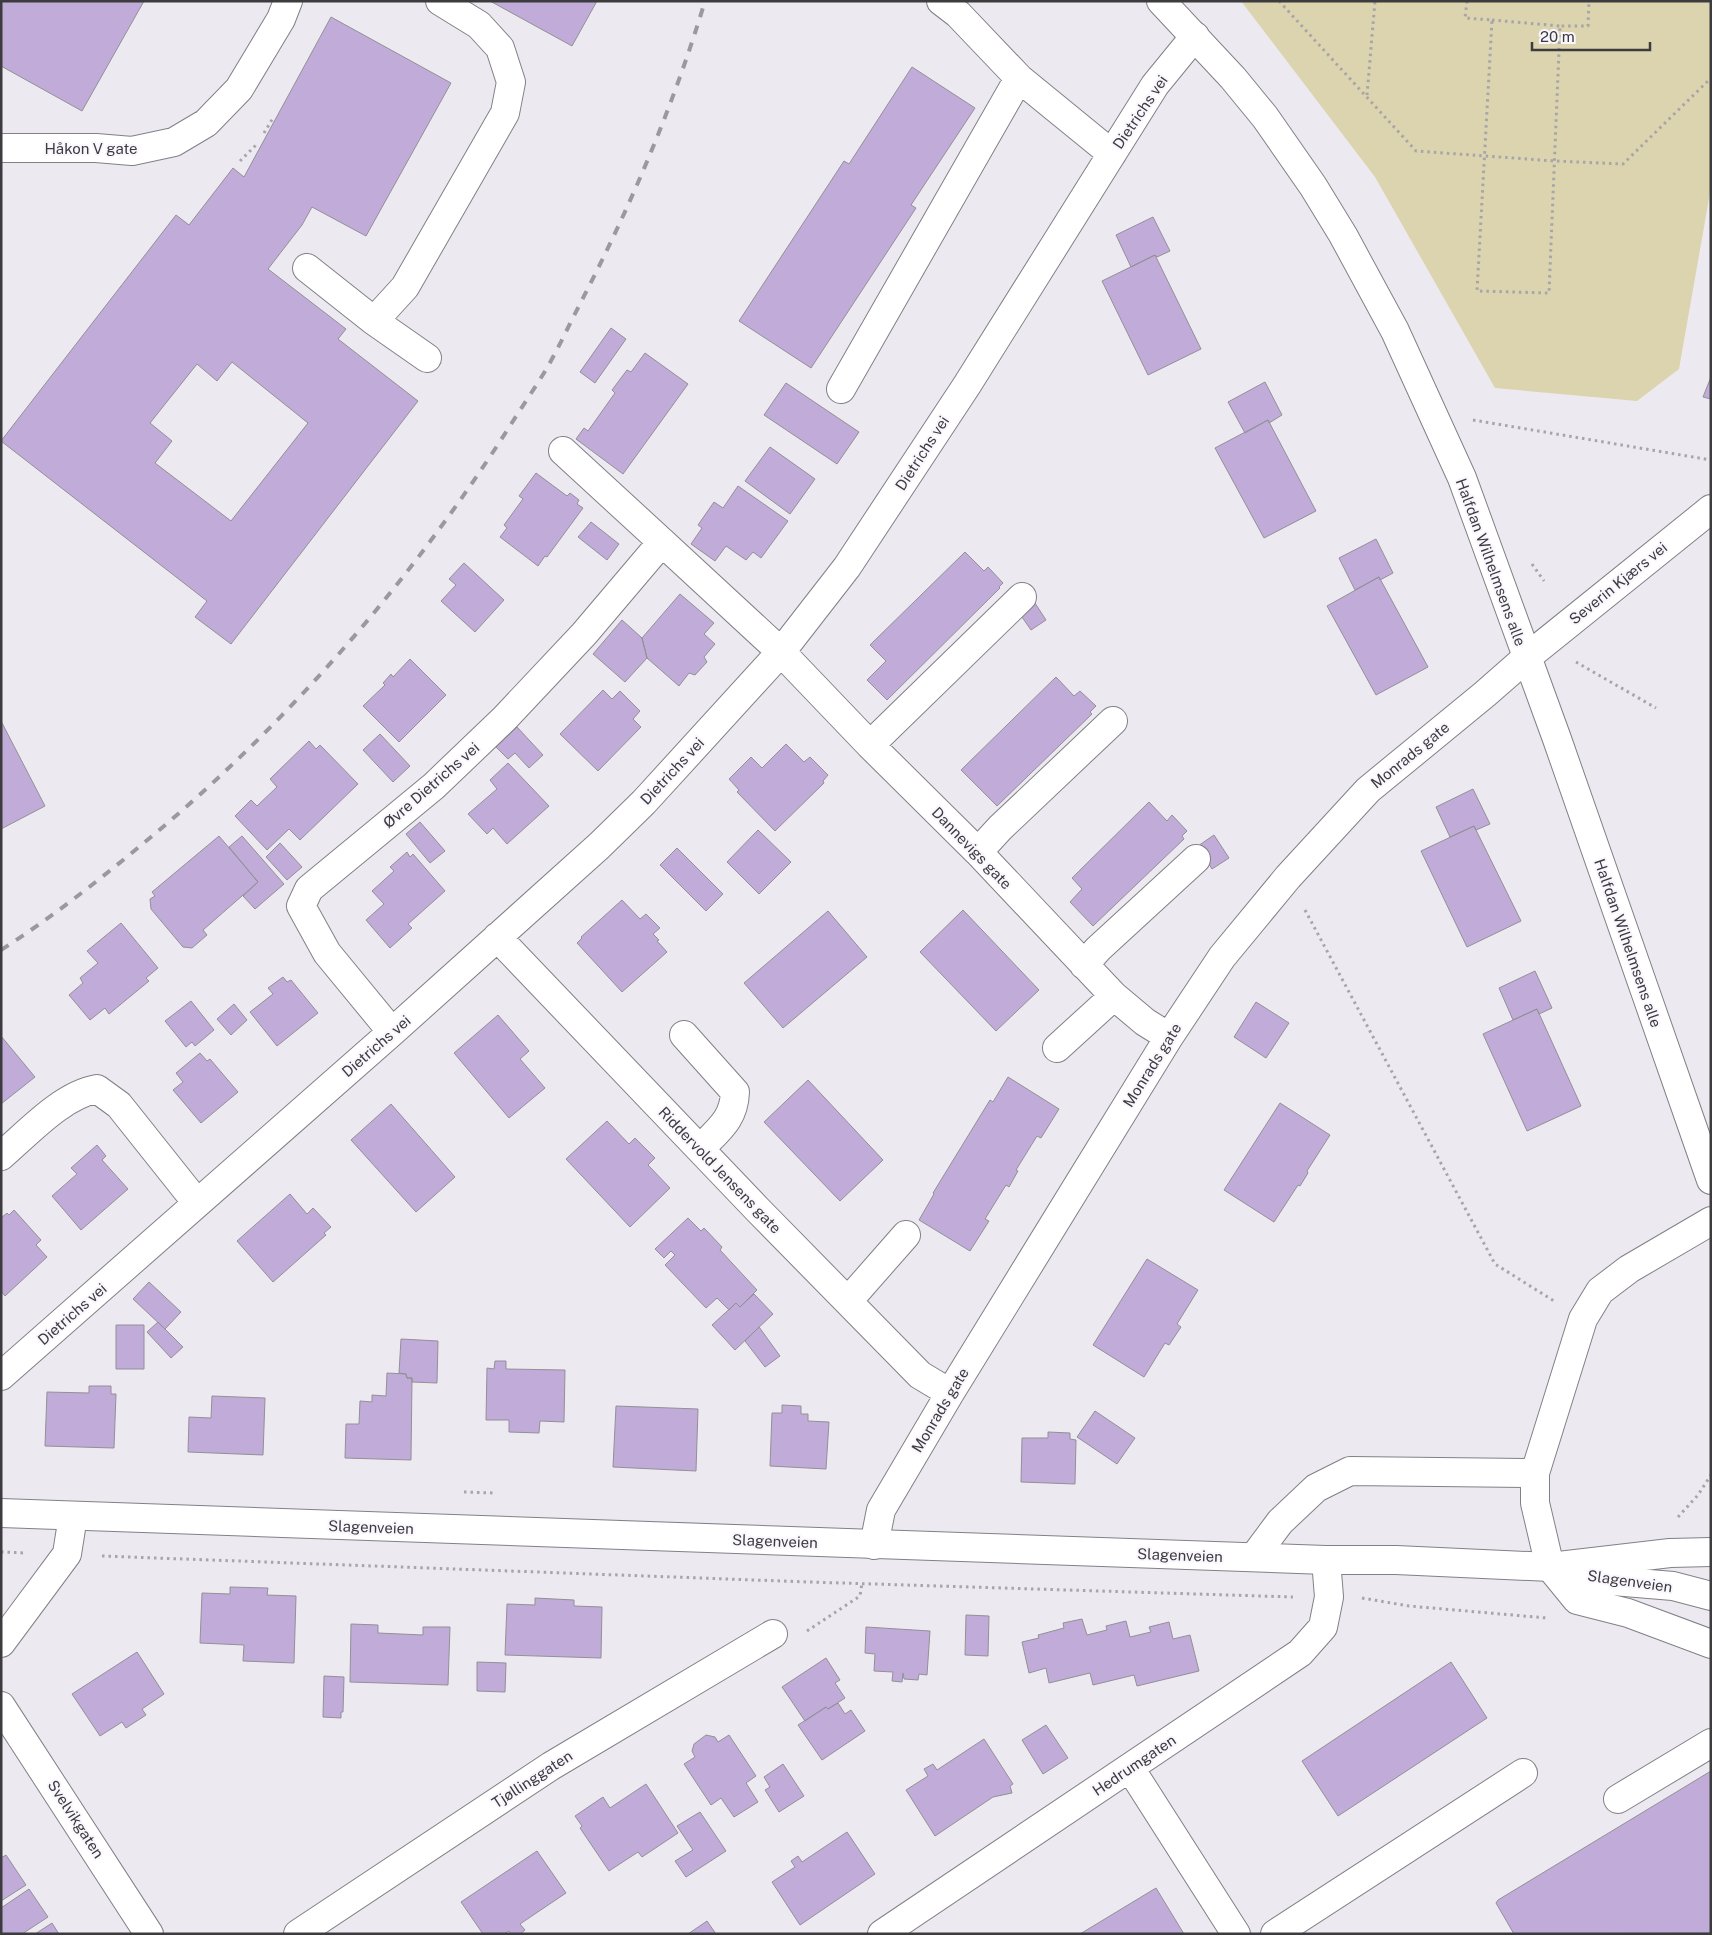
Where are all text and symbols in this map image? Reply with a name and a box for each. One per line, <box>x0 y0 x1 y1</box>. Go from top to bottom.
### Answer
scale bar <box>1532 20 1650 52</box>
text: 20 m <box>1540 28 1575 45</box>
street label: Dietrichs vei <box>1109 72 1171 152</box>
street label: Håkon V gate <box>44 140 138 157</box>
street label: Dietrichs vei <box>892 413 952 493</box>
street label: Halfdan Wilhelmsens alle <box>1453 476 1529 648</box>
street label: Severin Kjærs vei <box>1566 538 1670 628</box>
street label: Monrads gate <box>1368 718 1452 792</box>
street label: Dietrichs vei <box>637 734 707 808</box>
street label: Øvre Dietrichs vei <box>380 739 482 831</box>
street label: Dannevigs gate <box>929 804 1015 892</box>
street label: Halfdan Wilhelmsens alle <box>1591 856 1665 1030</box>
street label: Dietrichs vei <box>338 1012 414 1080</box>
street label: Monrads gate <box>1119 1020 1185 1110</box>
street label: Riddervold Jensens gate <box>655 1103 785 1237</box>
street label: Dietrichs vei <box>34 1280 110 1348</box>
street label: Monrads gate <box>908 1365 972 1455</box>
street label: Slagenveien <box>328 1517 414 1537</box>
street label: Slagenveien <box>732 1531 818 1551</box>
street label: Slagenveien <box>1137 1545 1223 1565</box>
street label: Slagenveien <box>1586 1567 1674 1595</box>
street label: Hedrumgaten <box>1089 1731 1179 1799</box>
street label: Tjøllinggaten <box>489 1747 575 1811</box>
street label: Svelvikgaten <box>44 1777 108 1861</box>

